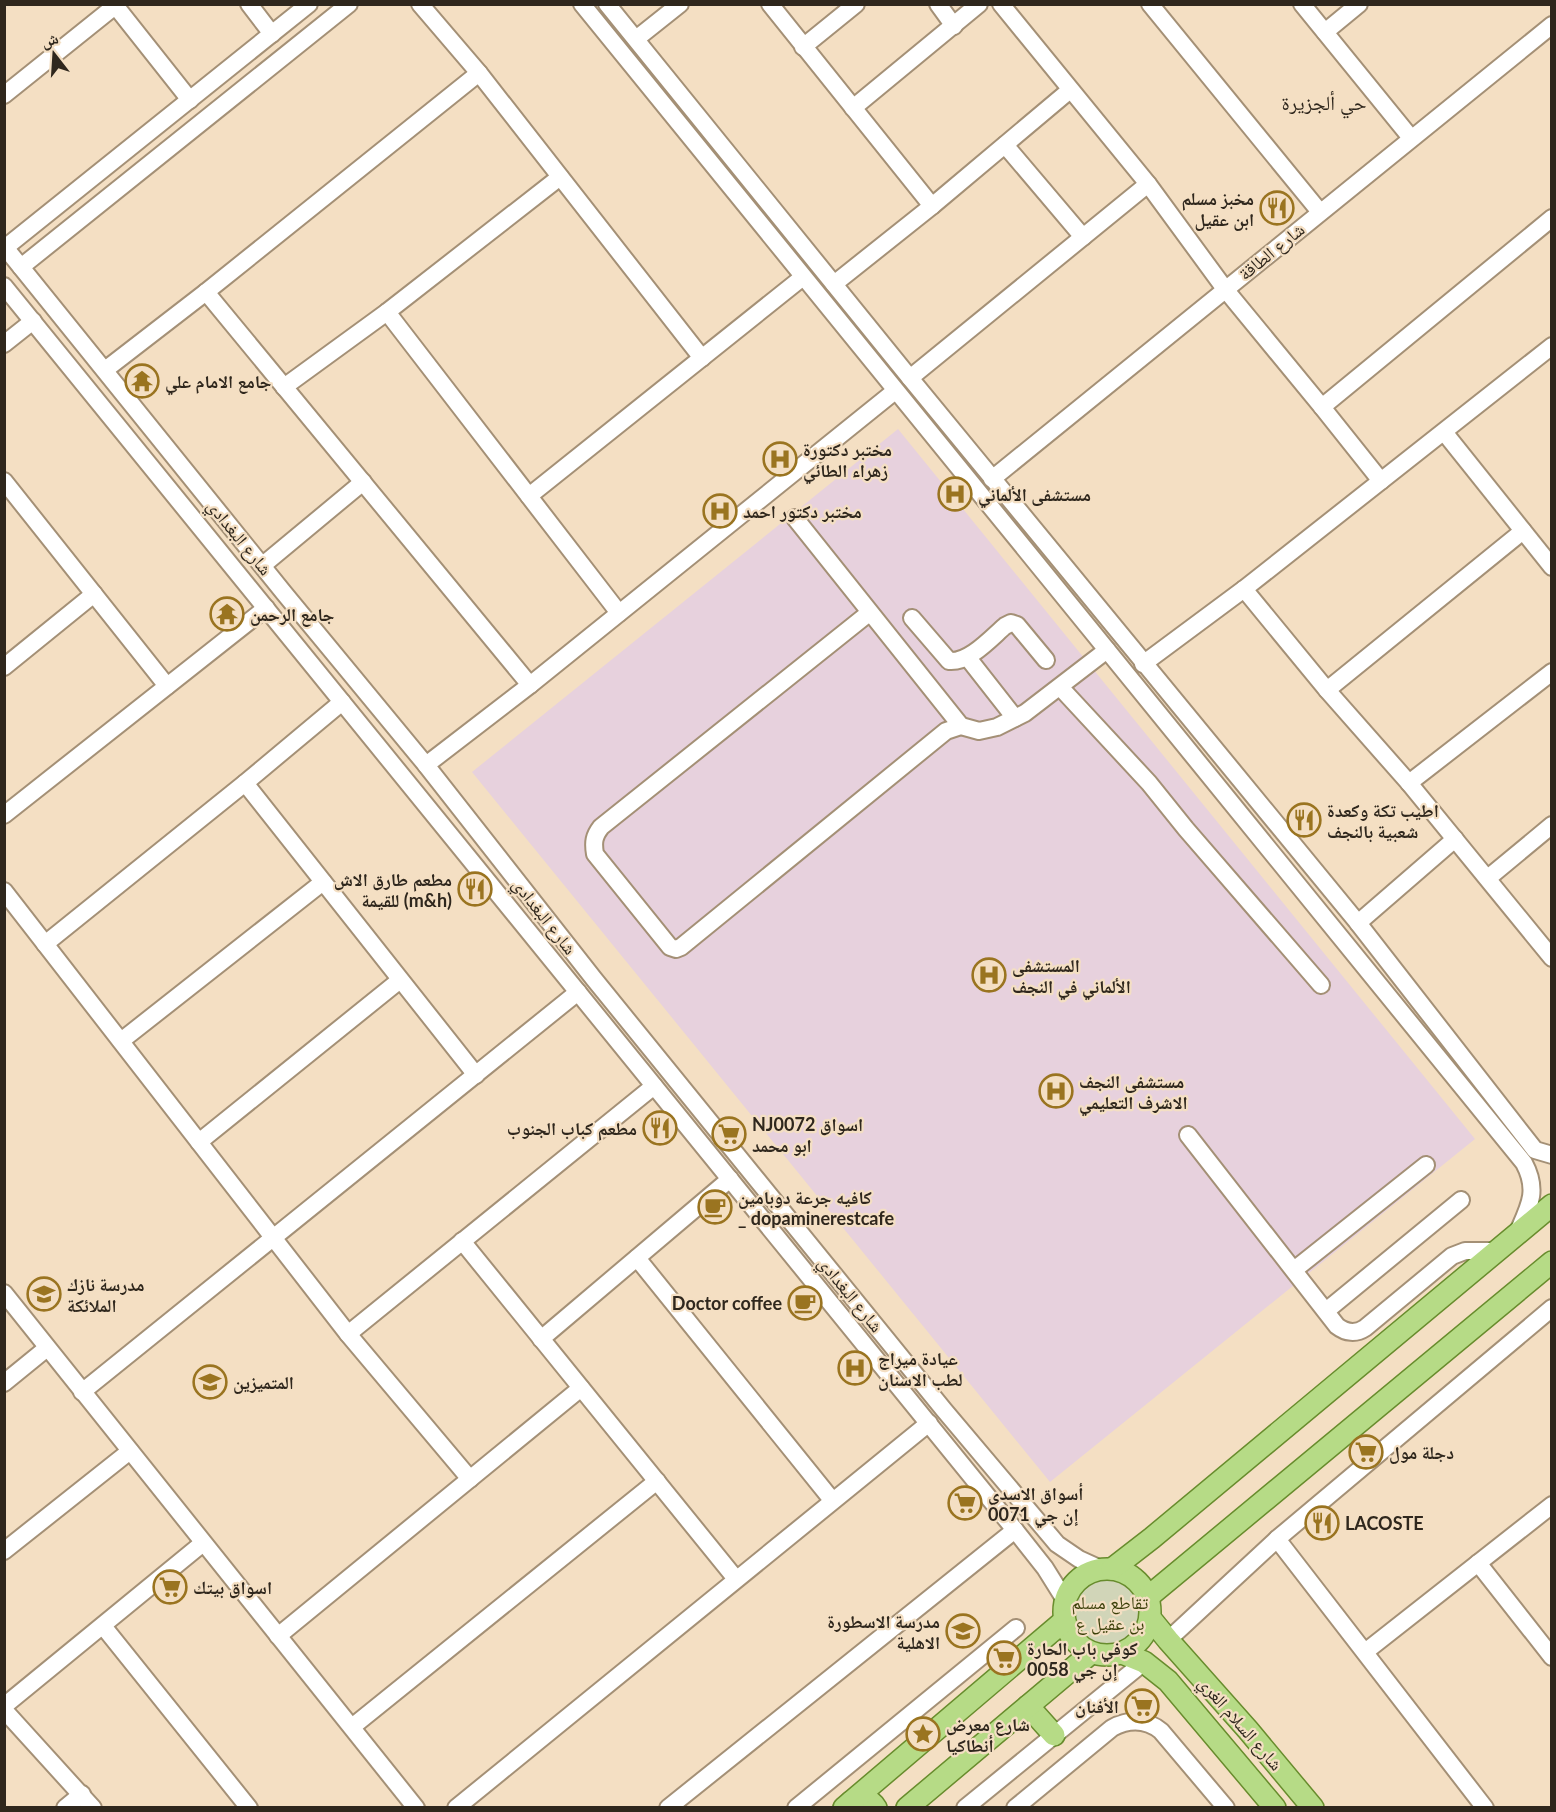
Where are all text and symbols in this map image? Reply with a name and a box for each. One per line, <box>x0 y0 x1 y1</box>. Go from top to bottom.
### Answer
north arrow <box>24 24 84 84</box>
text: ش <box>39 28 61 52</box>
district label: حي ألجزيرة <box>1281 90 1367 119</box>
place label: مخبز مسلم ابن عقيل <box>1181 187 1254 231</box>
restaurant icon: مخبز مسلم ابن عقيل <box>1259 190 1295 226</box>
street label: شارع الطاقة <box>1234 218 1309 285</box>
temple icon: جامع الامام علي <box>124 363 160 399</box>
place label: جامع الامام علي <box>165 370 272 396</box>
place label: مختبر دكتورة زهراء الطائي <box>803 438 892 485</box>
hospital icon: مختبر دكتورة زهراء الطائي <box>762 441 798 477</box>
hospital icon: مستشفى الألماني <box>937 476 973 512</box>
place label: مستشفى الألماني <box>978 483 1091 509</box>
hospital icon: مختبر دكتور احمد <box>702 493 738 529</box>
street label: شارع البغدادي <box>199 495 277 582</box>
place label: مختبر دكتور احمد <box>743 500 862 523</box>
temple icon: جامع الرحمن <box>209 596 245 632</box>
place label: جامع الرحمن <box>250 603 335 627</box>
place label: اطيب تكة وكعدة شعبية بالنجف <box>1327 799 1439 843</box>
restaurant icon: اطيب تكة وكعدة شعبية بالنجف <box>1286 802 1322 838</box>
place label: مطعم طارق الاش للقيمة (m&h) <box>334 868 452 911</box>
restaurant icon: مطعم طارق الاش للقيمة (m&h) <box>457 871 493 907</box>
street label: شارع البغدادي <box>505 873 582 961</box>
place label: المستشفى الألماني في النجف <box>1012 954 1131 1001</box>
hospital icon: المستشفى الألماني في النجف <box>971 957 1007 993</box>
place label: مستشفى النجف الاشرف التعليمي <box>1079 1070 1188 1117</box>
hospital icon: مستشفى النجف الاشرف التعليمي <box>1038 1073 1074 1109</box>
restaurant icon: مطعم كباب الجنوب <box>642 1110 678 1146</box>
place label: NJ0072 اسواق ابو محمد <box>752 1113 863 1157</box>
supermarket icon: NJ0072 اسواق ابو محمد <box>711 1116 747 1152</box>
place label: مطعم كباب الجنوب <box>507 1117 637 1141</box>
place label: كافيه جرعة دوبامين _ dopaminerestcafe <box>738 1186 895 1229</box>
cafe icon: كافيه جرعة دوبامين _ dopaminerestcafe <box>697 1189 733 1225</box>
street label: شارع البغدادي <box>810 1252 888 1339</box>
place label: مدرسة نازك الملائكة <box>67 1273 144 1316</box>
school or university icon: مدرسة نازك الملائكة <box>26 1276 62 1312</box>
cafe icon: Doctor coffee <box>787 1285 823 1321</box>
place label: Doctor coffee <box>672 1292 782 1314</box>
place label: عيادة ميراج لطب الاسنان <box>878 1347 963 1391</box>
hospital icon: عيادة ميراج لطب الاسنان <box>837 1350 873 1386</box>
school or university icon: المتميزين <box>192 1364 228 1400</box>
place label: المتميزين <box>233 1371 294 1394</box>
supermarket icon: دجلة مول <box>1348 1434 1384 1470</box>
place label: دجلة مول <box>1389 1441 1454 1464</box>
place label: أسواق الاسدي إن جي 0071 <box>988 1482 1083 1529</box>
supermarket icon: أسواق الاسدي إن جي 0071 <box>947 1485 983 1521</box>
restaurant icon: LACOSTE <box>1304 1505 1340 1541</box>
place label: LACOSTE <box>1345 1512 1424 1534</box>
supermarket icon: اسواق بيتك <box>152 1569 188 1605</box>
place label: اسواق بيتك <box>193 1576 272 1599</box>
park label: تقاطع مسلم بن عقيل ع <box>1072 1591 1148 1635</box>
place label: مدرسة الاسطورة الاهلية <box>827 1610 940 1653</box>
school or university icon: مدرسة الاسطورة الاهلية <box>945 1613 981 1649</box>
place label: كوفي باب الحارة إن جي 0058 <box>1027 1637 1138 1684</box>
supermarket icon: كوفي باب الحارة إن جي 0058 <box>986 1640 1022 1676</box>
street label: شارع السلام الغري <box>1191 1672 1288 1777</box>
supermarket icon: الأفنان <box>1124 1688 1160 1724</box>
place label: الأفنان <box>1075 1695 1119 1718</box>
place label: شارع معرض أنطاكيا <box>946 1713 1030 1756</box>
place icon: شارع معرض أنطاكيا <box>905 1716 941 1752</box>

